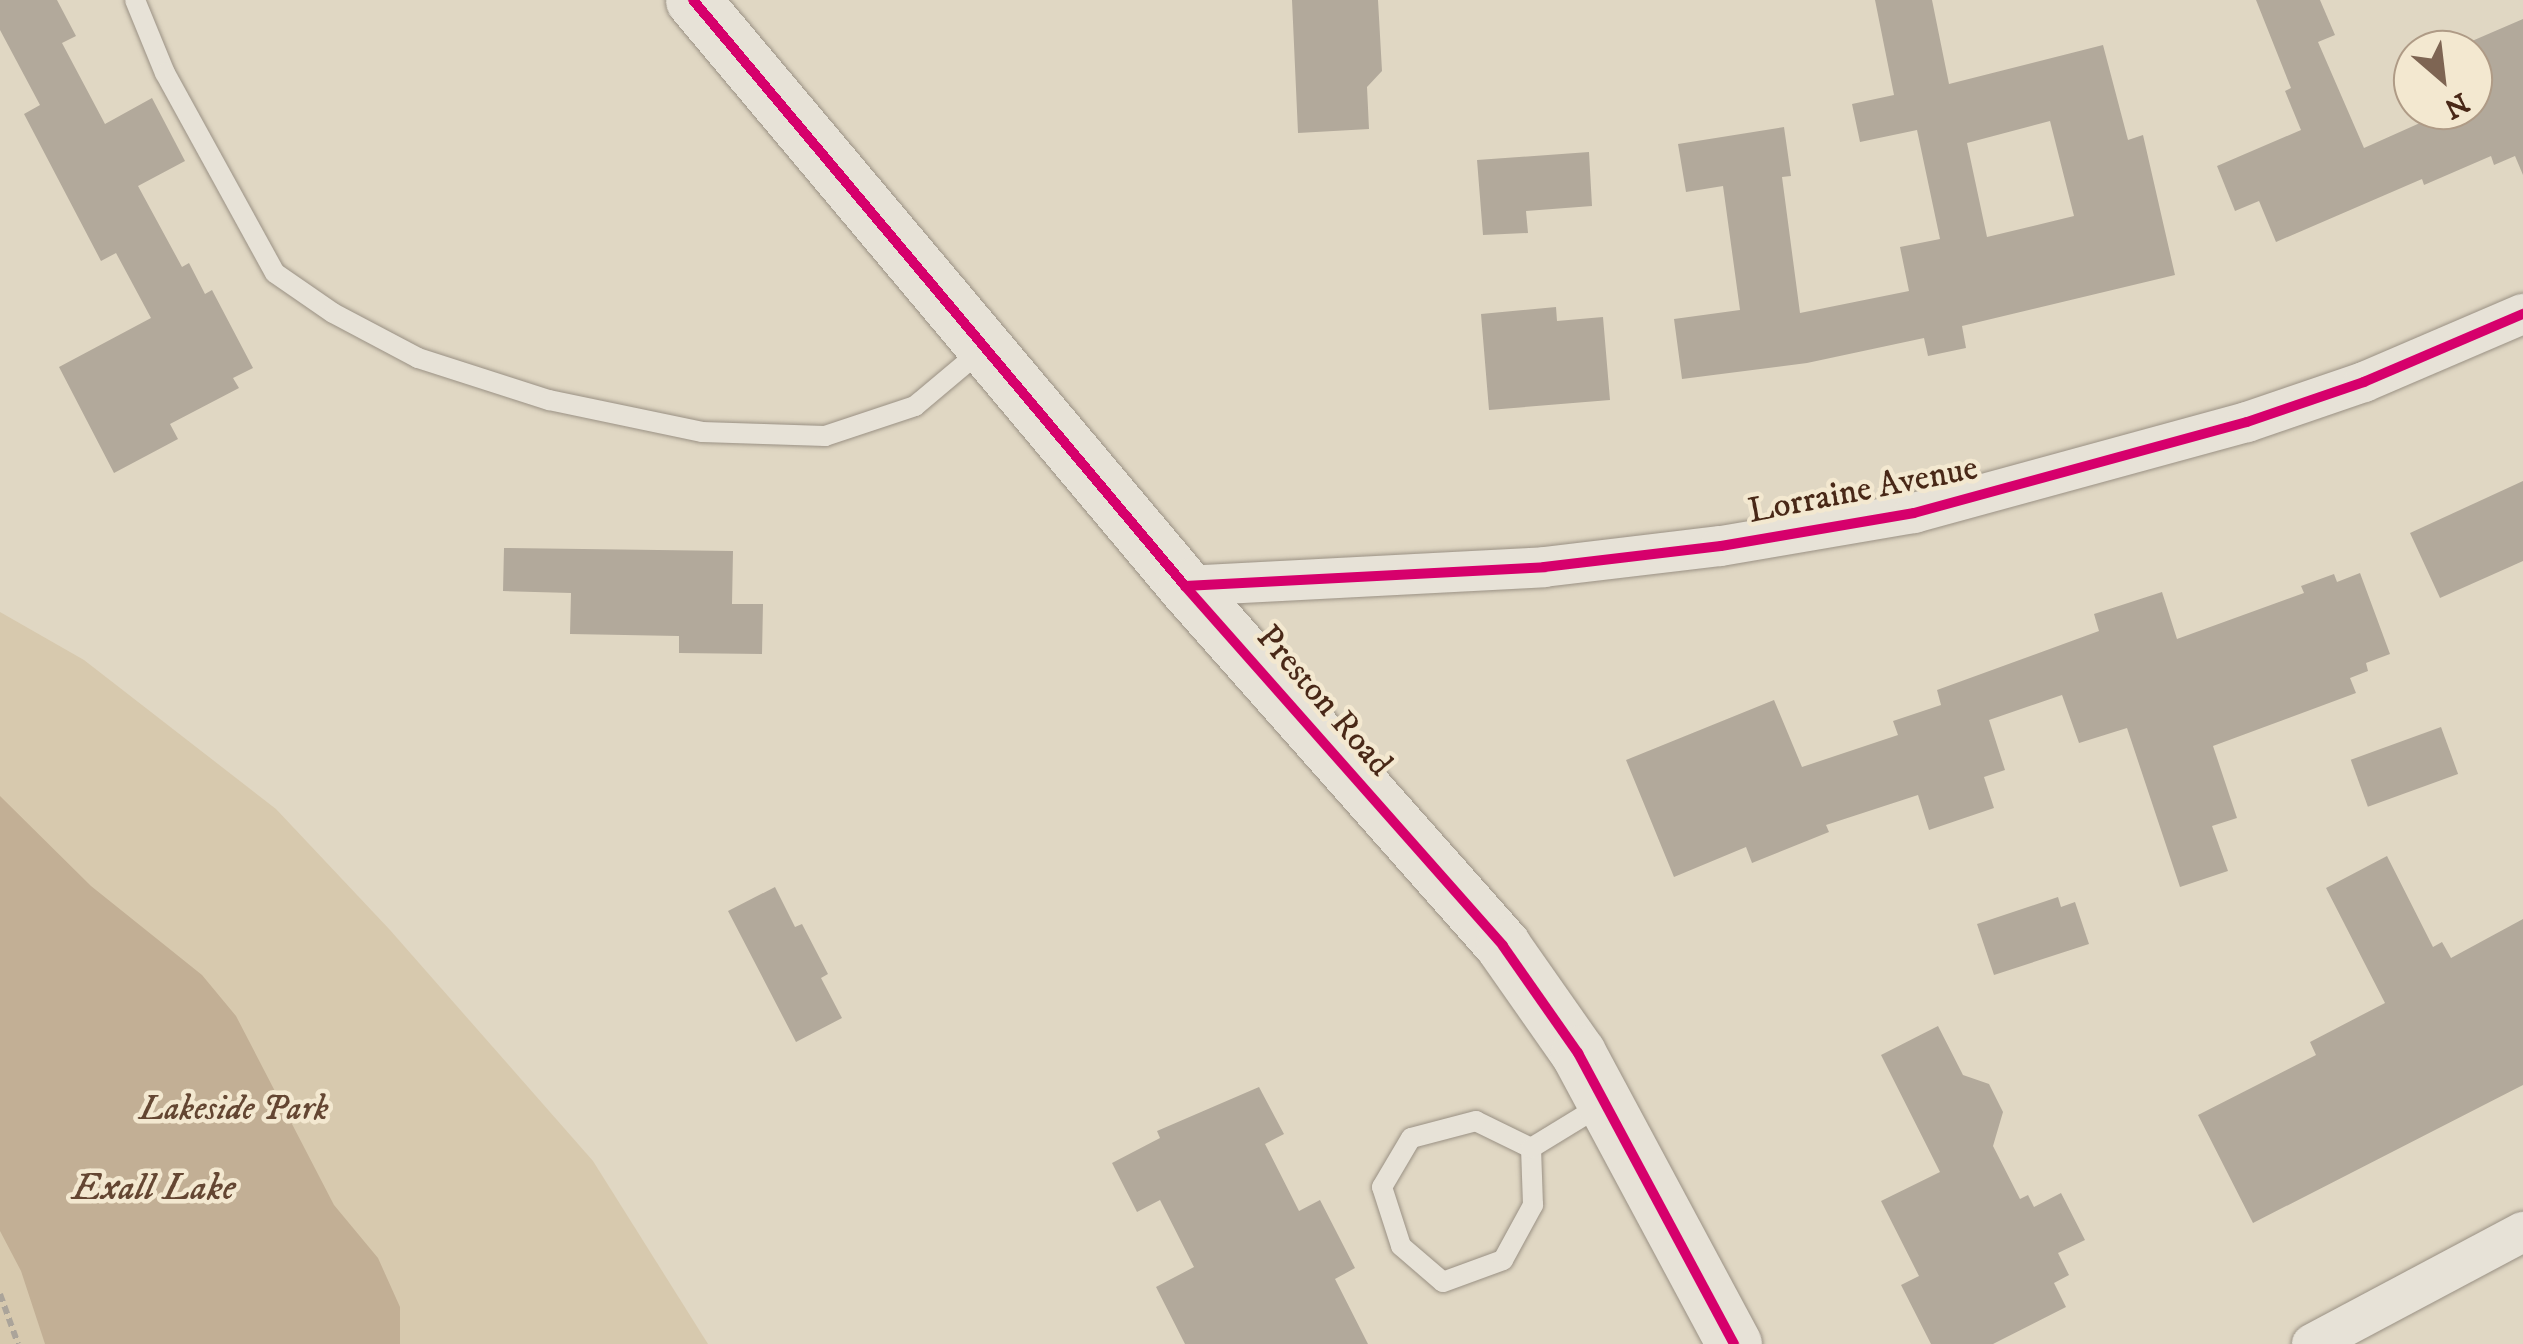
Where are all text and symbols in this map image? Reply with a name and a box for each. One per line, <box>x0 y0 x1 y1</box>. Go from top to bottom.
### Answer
north arrow <box>2393 30 2493 130</box>
text: N <box>2438 84 2475 126</box>
street label: Lorraine Avenue <box>1745 447 1981 533</box>
street label: Preston Road <box>1247 617 1401 785</box>
park label: Lakeside Park <box>139 1088 329 1130</box>
water label: Exall Lake <box>72 1166 236 1212</box>

